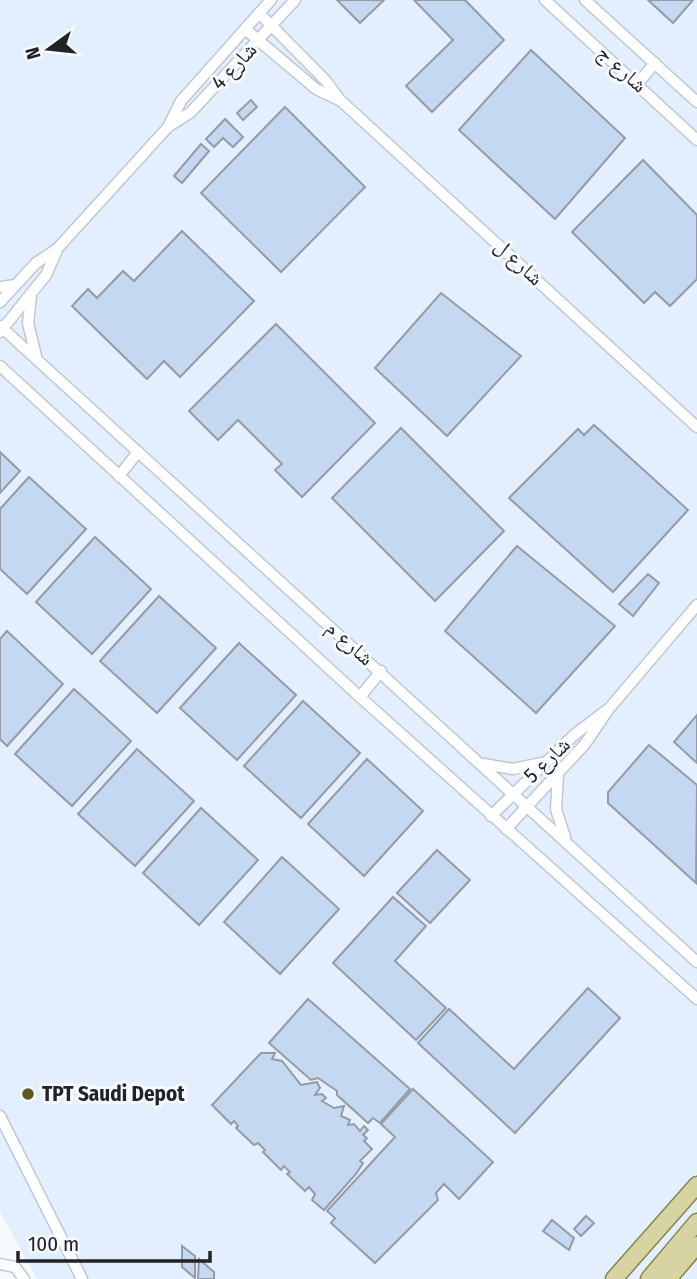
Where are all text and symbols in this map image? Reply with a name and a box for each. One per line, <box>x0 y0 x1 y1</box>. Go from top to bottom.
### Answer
north arrow <box>14 14 84 84</box>
street label: شارع 4 <box>206 37 262 95</box>
street label: شارع ج <box>592 40 652 98</box>
text: N <box>20 45 46 62</box>
street label: شارع ل <box>489 233 549 291</box>
street label: شارع م <box>320 615 379 672</box>
street label: شارع 5 <box>518 732 576 788</box>
place label: TPT Saudi Depot <box>42 1081 185 1107</box>
marker: TPT Saudi Depot <box>20 1086 36 1102</box>
scale bar <box>18 1220 210 1264</box>
text: 100 m <box>28 1231 79 1257</box>

